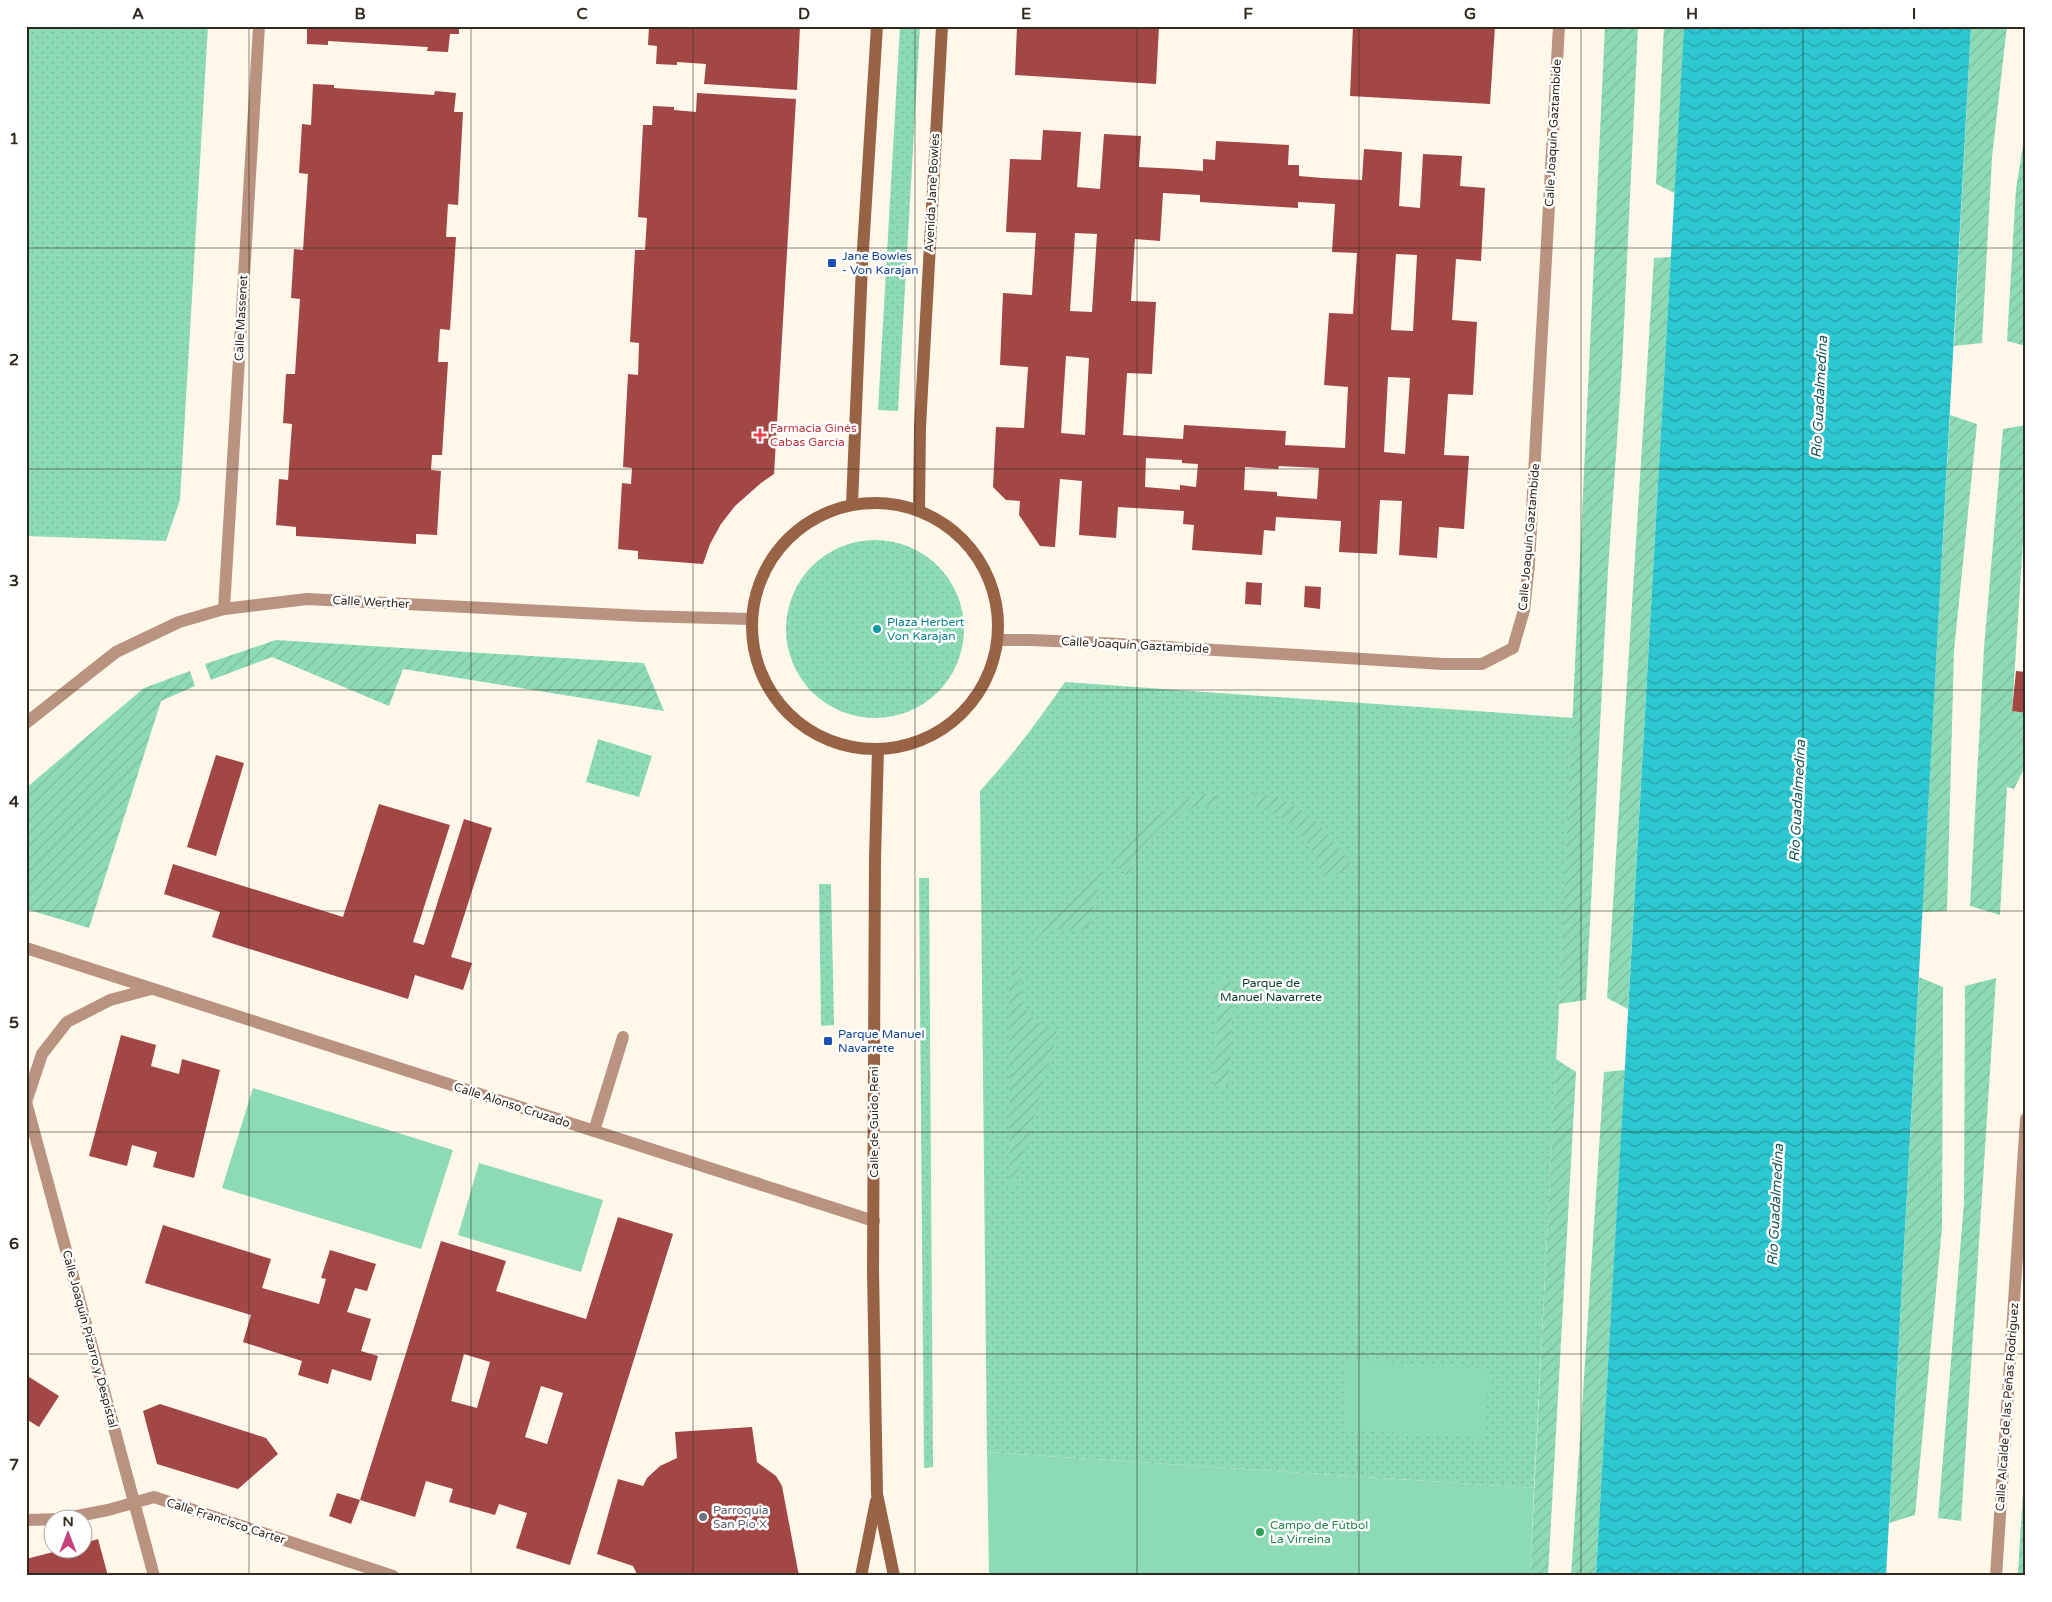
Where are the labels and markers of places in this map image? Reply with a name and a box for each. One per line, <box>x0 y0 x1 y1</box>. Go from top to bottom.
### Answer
place label: Jane Bowles - Von Karajan <box>842 249 919 277</box>
marker: Jane Bowles - Von Karajan <box>826 257 838 269</box>
place label: Farmacia Ginés Cabas García <box>770 421 857 449</box>
marker: Farmacia Ginés Cabas García <box>754 429 766 441</box>
place label: Plaza Herbert Von Karajan <box>887 615 965 643</box>
marker: Plaza Herbert Von Karajan <box>871 623 883 635</box>
place label: Parque Manuel Navarrete <box>838 1027 924 1055</box>
marker: Parque Manuel Navarrete <box>822 1035 834 1047</box>
place label: Parroquia San Pío X <box>713 1503 768 1531</box>
marker: Parroquia San Pío X <box>697 1511 709 1523</box>
place label: Campo de Fútbol La Virreina <box>1270 1518 1368 1546</box>
marker: Campo de Fútbol La Virreina <box>1254 1526 1266 1538</box>

